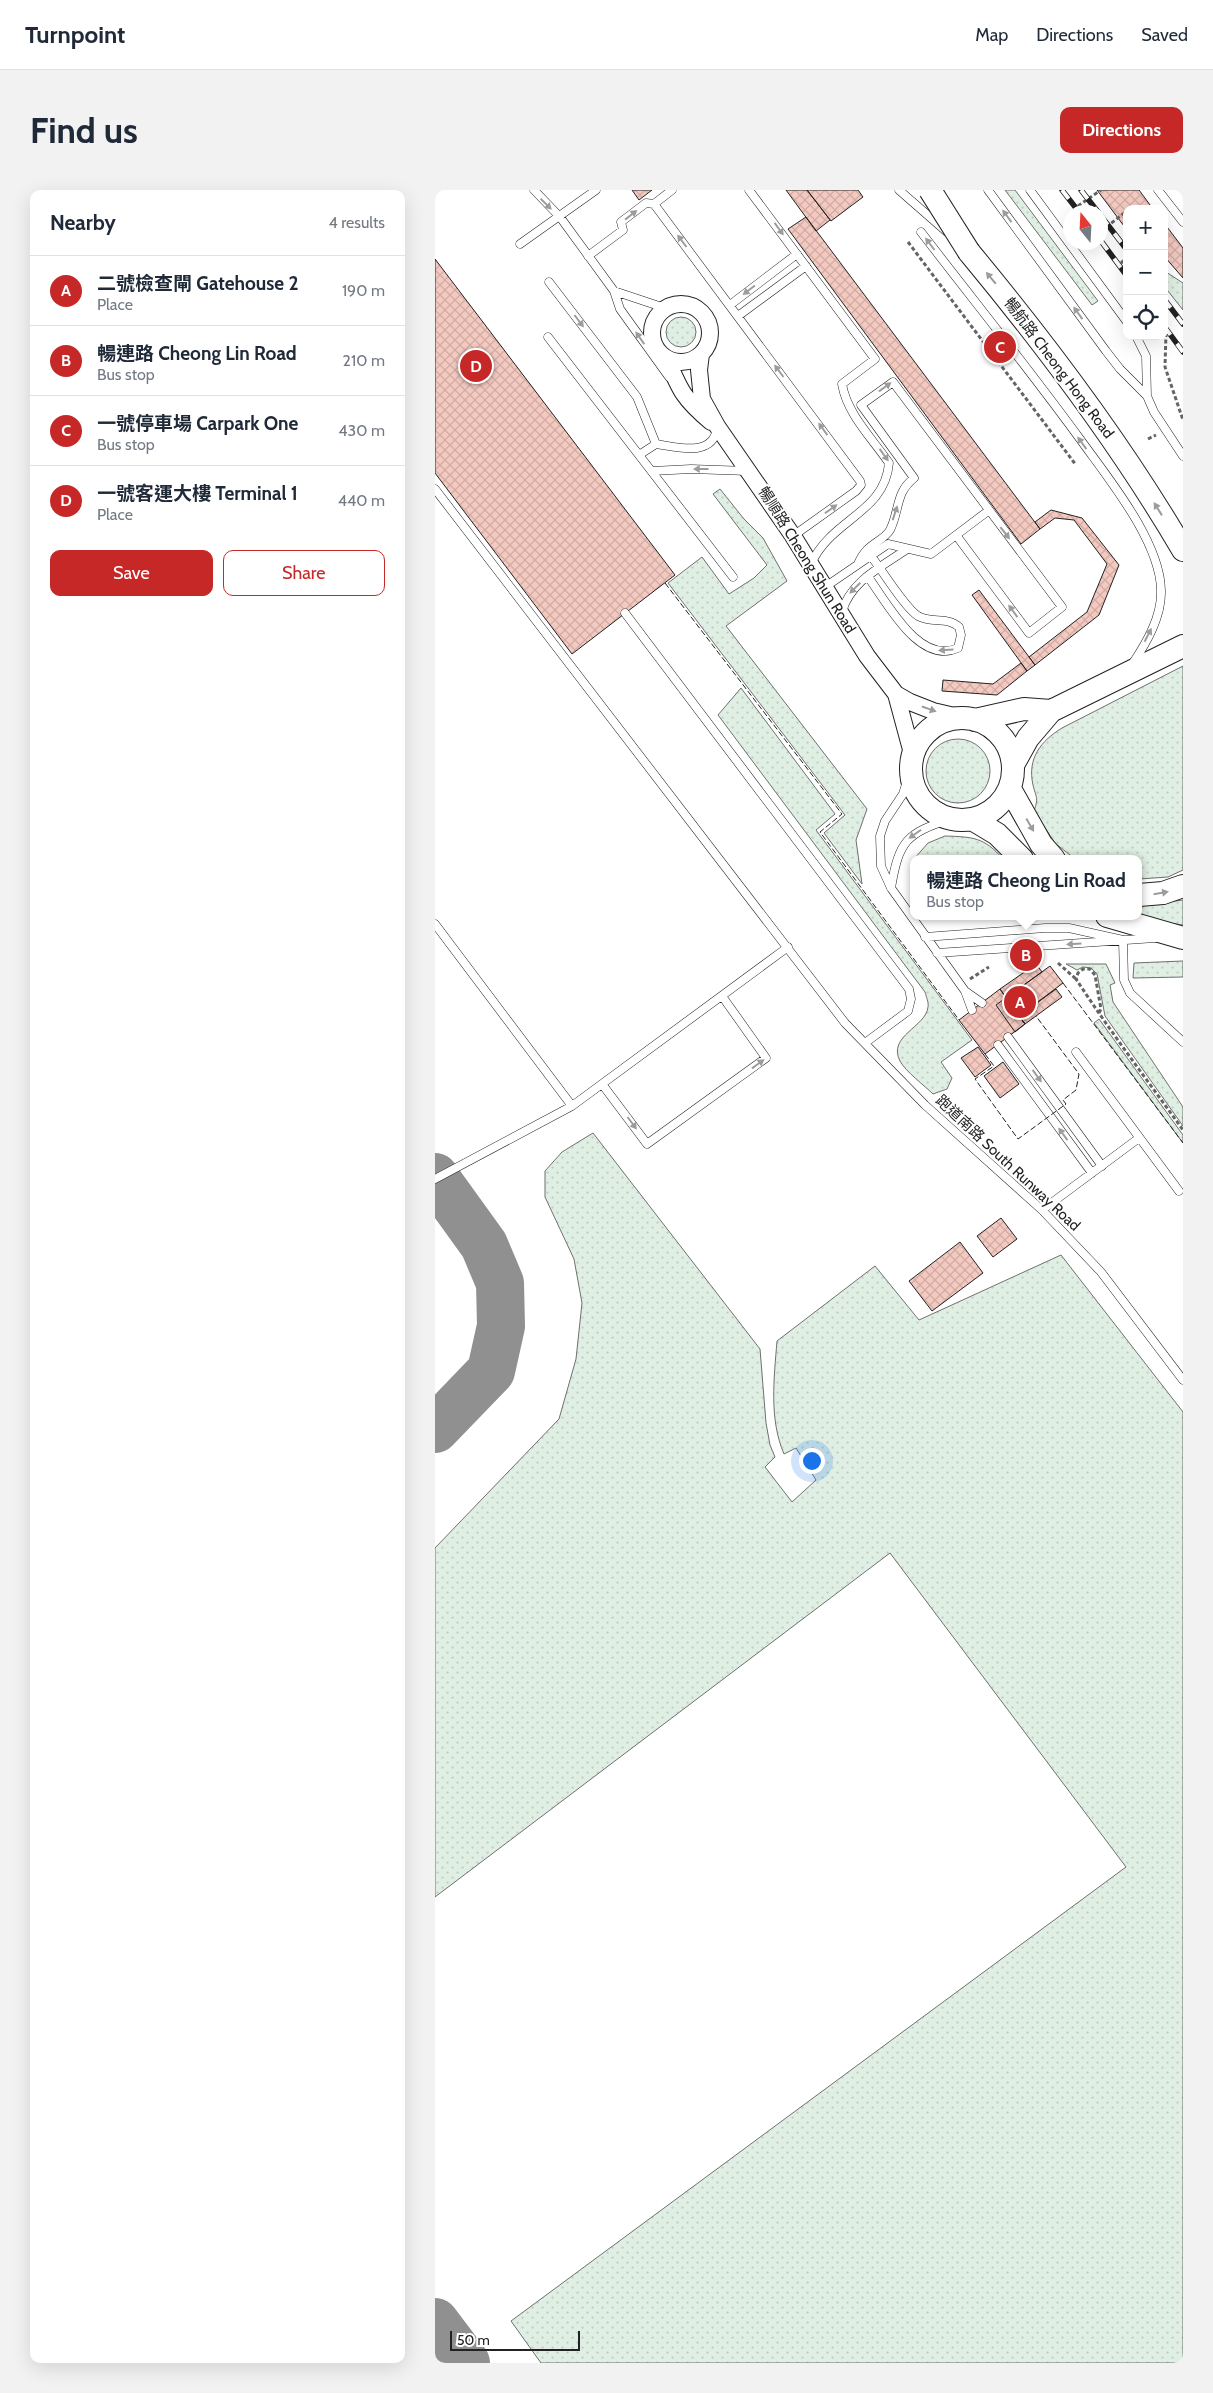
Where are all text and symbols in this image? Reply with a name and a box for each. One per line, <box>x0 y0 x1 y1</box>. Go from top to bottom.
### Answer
text: Turnpoint <box>25 20 125 49</box>
text: Map <box>975 24 1008 46</box>
text: Directions <box>1036 24 1113 46</box>
text: Saved <box>1141 24 1188 46</box>
button: Directions <box>1060 107 1183 153</box>
text: Find us <box>30 109 138 152</box>
one-way arrow <box>540 198 552 210</box>
north arrow <box>1063 205 1108 250</box>
map controls <box>1123 205 1168 340</box>
button: + <box>1123 205 1168 250</box>
one-way arrow <box>1002 209 1012 223</box>
text: Nearby <box>50 210 116 235</box>
one-way arrow <box>624 210 637 220</box>
text: 4 results <box>328 213 385 232</box>
one-way arrow <box>774 222 784 236</box>
one-way arrow <box>677 234 687 248</box>
one-way arrow <box>925 238 936 251</box>
button: − <box>1123 250 1168 295</box>
text: 二號檢查閘 Gatehouse 2 <box>97 272 298 295</box>
one-way arrow <box>985 272 996 285</box>
text: A <box>61 281 71 300</box>
text: 190 m <box>342 281 385 300</box>
one-way arrow <box>742 285 756 295</box>
street label: 暢航路 Cheong Hong Road <box>1000 294 1118 442</box>
text: Place <box>97 295 133 314</box>
button: locate <box>1123 295 1168 340</box>
one-way arrow <box>1073 306 1083 320</box>
one-way arrow <box>573 314 584 327</box>
pin: C <box>984 328 1016 366</box>
one-way arrow <box>635 331 645 344</box>
text: 暢連路 Cheong Lin Road <box>97 342 297 365</box>
pin: D <box>460 347 492 385</box>
text: B <box>61 351 71 370</box>
text: 210 m <box>343 351 385 370</box>
one-way arrow <box>774 364 784 378</box>
text: Bus stop <box>97 365 155 384</box>
one-way arrow <box>878 382 892 392</box>
text: 一號停車場 Carpark One <box>97 412 298 435</box>
text: C <box>61 421 71 440</box>
text: 430 m <box>338 421 385 440</box>
one-way arrow <box>817 423 828 436</box>
text: Bus stop <box>97 435 155 454</box>
one-way arrow <box>1077 436 1087 450</box>
one-way arrow <box>879 448 889 462</box>
one-way arrow <box>693 465 709 473</box>
text: 一號客運大樓 Terminal 1 <box>97 482 298 505</box>
street label: 暢順路 Cheong Shun Road <box>754 483 860 637</box>
text: D <box>60 491 72 510</box>
text: 440 m <box>338 491 385 510</box>
one-way arrow <box>1153 502 1162 515</box>
one-way arrow <box>824 504 838 514</box>
text: Place <box>97 505 133 524</box>
one-way arrow <box>892 505 899 520</box>
one-way arrow <box>1000 526 1011 539</box>
button: Save <box>50 550 213 596</box>
button: Share <box>223 550 385 596</box>
one-way arrow <box>850 582 862 594</box>
one-way arrow <box>1008 604 1018 618</box>
one-way arrow <box>1144 628 1152 642</box>
one-way arrow <box>937 647 953 655</box>
one-way arrow <box>921 706 936 713</box>
one-way arrow <box>1025 819 1034 832</box>
one-way arrow <box>909 829 922 840</box>
popup <box>910 855 1142 920</box>
text: 暢連路 Cheong Lin Road <box>926 869 1126 892</box>
one-way arrow <box>1154 888 1170 896</box>
text: Bus stop <box>926 892 984 911</box>
pin: B <box>1010 936 1042 974</box>
one-way arrow <box>1066 940 1082 948</box>
pin: A <box>1004 983 1036 1021</box>
one-way arrow <box>751 1059 765 1069</box>
one-way arrow <box>1032 1069 1042 1083</box>
street label: 跑道南路 South Runway Road <box>932 1091 1084 1235</box>
one-way arrow <box>626 1116 637 1129</box>
one-way arrow <box>1058 1127 1068 1141</box>
your location <box>799 1448 825 1474</box>
scale bar <box>450 2328 580 2351</box>
text: 50 m <box>457 2331 490 2349</box>

